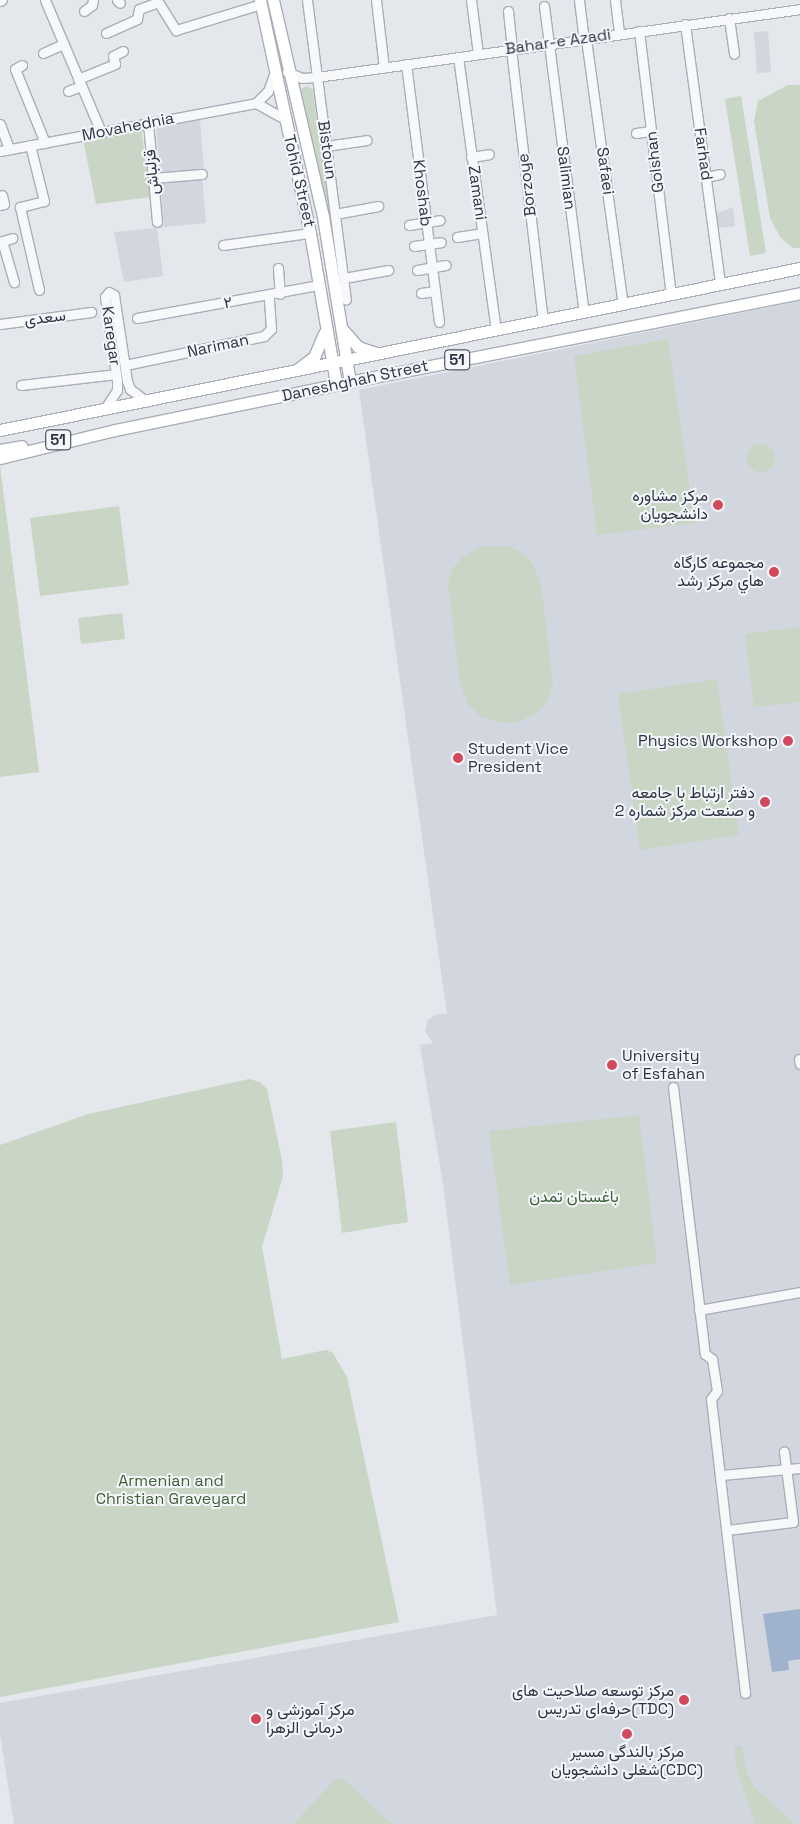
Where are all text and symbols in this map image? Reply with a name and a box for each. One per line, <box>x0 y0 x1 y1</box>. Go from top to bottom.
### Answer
street label: Bahar-e Azadi <box>504 25 612 59</box>
street label: Movahednia <box>80 109 176 145</box>
street label: Bistoun <box>313 119 341 181</box>
street label: Farhad <box>690 126 716 182</box>
street label: Golshan <box>642 130 668 194</box>
street label: Tohid Street <box>279 133 319 229</box>
street label: Salimian <box>553 145 579 211</box>
street label: Safaei <box>592 146 618 196</box>
street label: قزلباش <box>140 148 164 196</box>
street label: Borzoye <box>514 152 540 218</box>
street label: Khoshab <box>408 158 436 228</box>
street label: Zamani <box>464 164 490 222</box>
street label: ۲ <box>222 293 234 313</box>
street label: Karegar <box>97 305 125 367</box>
street label: سعدی <box>23 306 67 330</box>
street label: Nariman <box>185 330 251 362</box>
road number: 51 <box>443 348 471 372</box>
street label: Daneshghah Street <box>280 356 430 406</box>
road number: 51 <box>44 428 72 452</box>
place label: مرکز مشاوره دانشجویان <box>632 486 708 524</box>
marker: مرکز مشاوره دانشجویان <box>712 499 724 511</box>
place label: مجموعه کارگاه هاي مرکز رشد <box>673 553 764 591</box>
marker: مجموعه کارگاه هاي مرکز رشد <box>768 566 780 578</box>
place label: Physics Workshop <box>638 731 778 751</box>
marker: Physics Workshop <box>782 735 794 747</box>
place label: Student Vice President <box>468 739 569 777</box>
marker: Student Vice President <box>452 752 464 764</box>
place label: دفتر ارتباط با جامعه و صنعت مرکز شماره 2 <box>615 783 755 821</box>
marker: دفتر ارتباط با جامعه و صنعت مرکز شماره 2 <box>759 796 771 808</box>
place label: University of Esfahan <box>622 1046 705 1084</box>
marker: University of Esfahan <box>606 1059 618 1071</box>
park label: باغستان تمدن <box>529 1187 619 1207</box>
park label: Armenian and Christian Graveyard <box>96 1471 246 1509</box>
place label: مرکز توسعه صلاحیت های حرفه‌ای تدریس(TDC) <box>512 1681 674 1719</box>
marker: مرکز توسعه صلاحیت های حرفه‌ای تدریس(TDC) <box>678 1694 690 1706</box>
place label: مرکز آموزشی و درمانی الزهرا <box>266 1700 354 1738</box>
marker: مرکز آموزشی و درمانی الزهرا <box>250 1713 262 1725</box>
marker: مرکز بالندگی مسیر شغلی دانشجویان(CDC) <box>621 1728 633 1740</box>
place label: مرکز بالندگی مسیر شغلی دانشجویان(CDC) <box>551 1742 703 1780</box>

